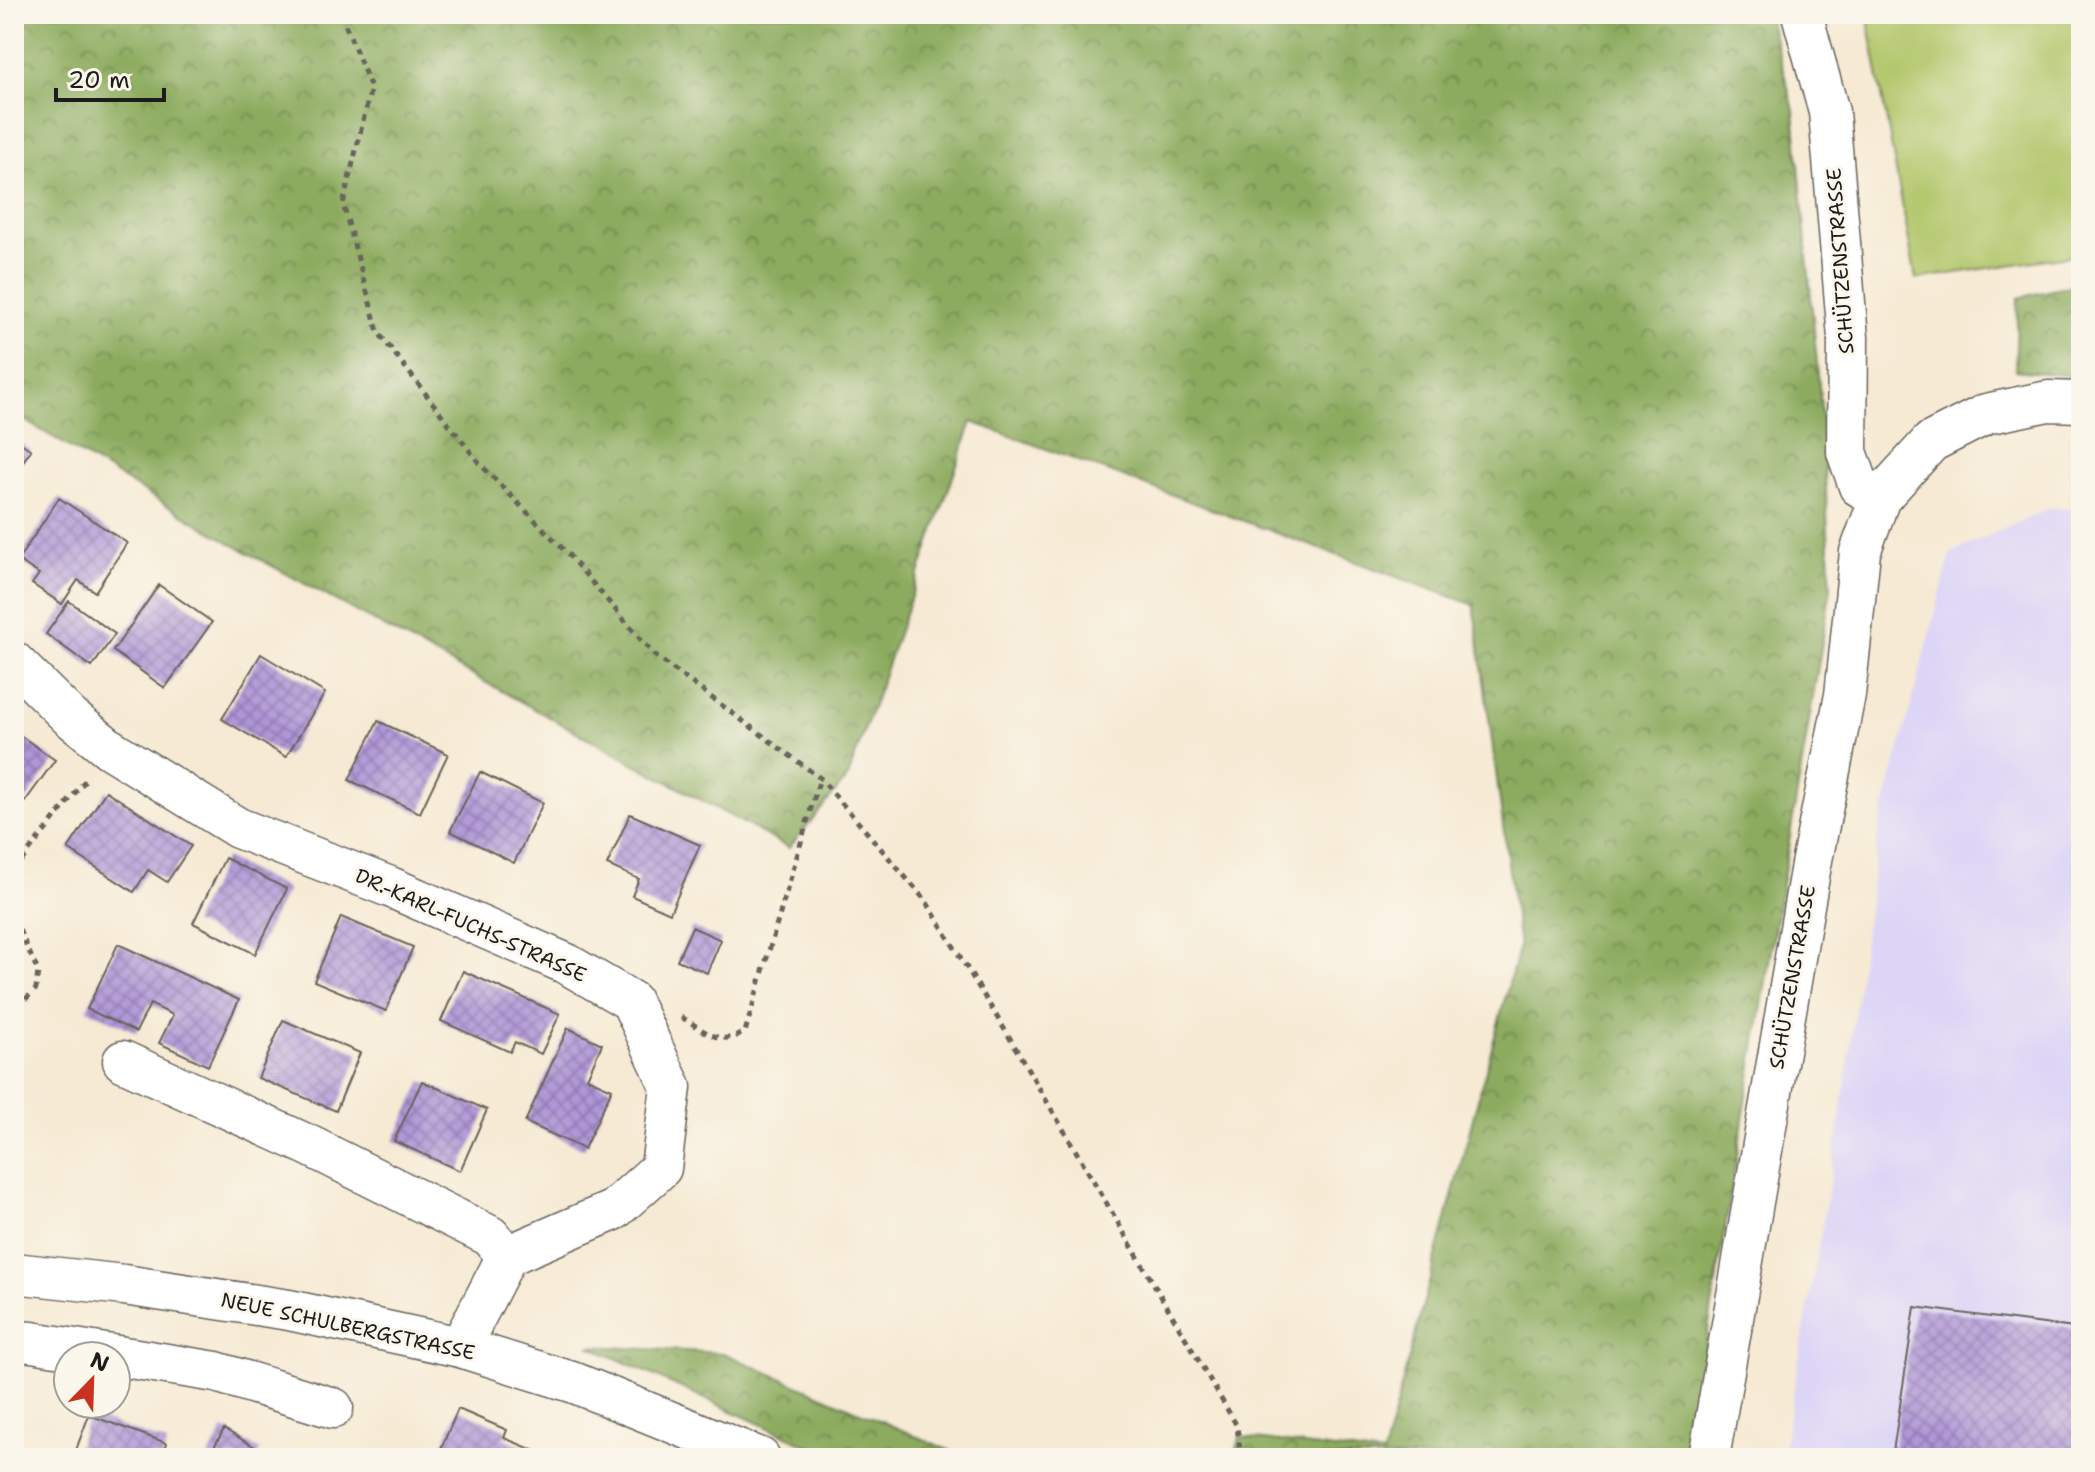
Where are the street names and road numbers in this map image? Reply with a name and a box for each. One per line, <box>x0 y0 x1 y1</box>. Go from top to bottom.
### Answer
street label: SCHÜTZENSTRASSE <box>1821 167 1859 355</box>
street label: DR.-KARL-FUCHS-STRASSE <box>351 862 591 988</box>
street label: SCHÜTZENSTRASSE <box>1763 883 1821 1071</box>
street label: NEUE SCHULBERGSTRASSE <box>219 1286 477 1366</box>

